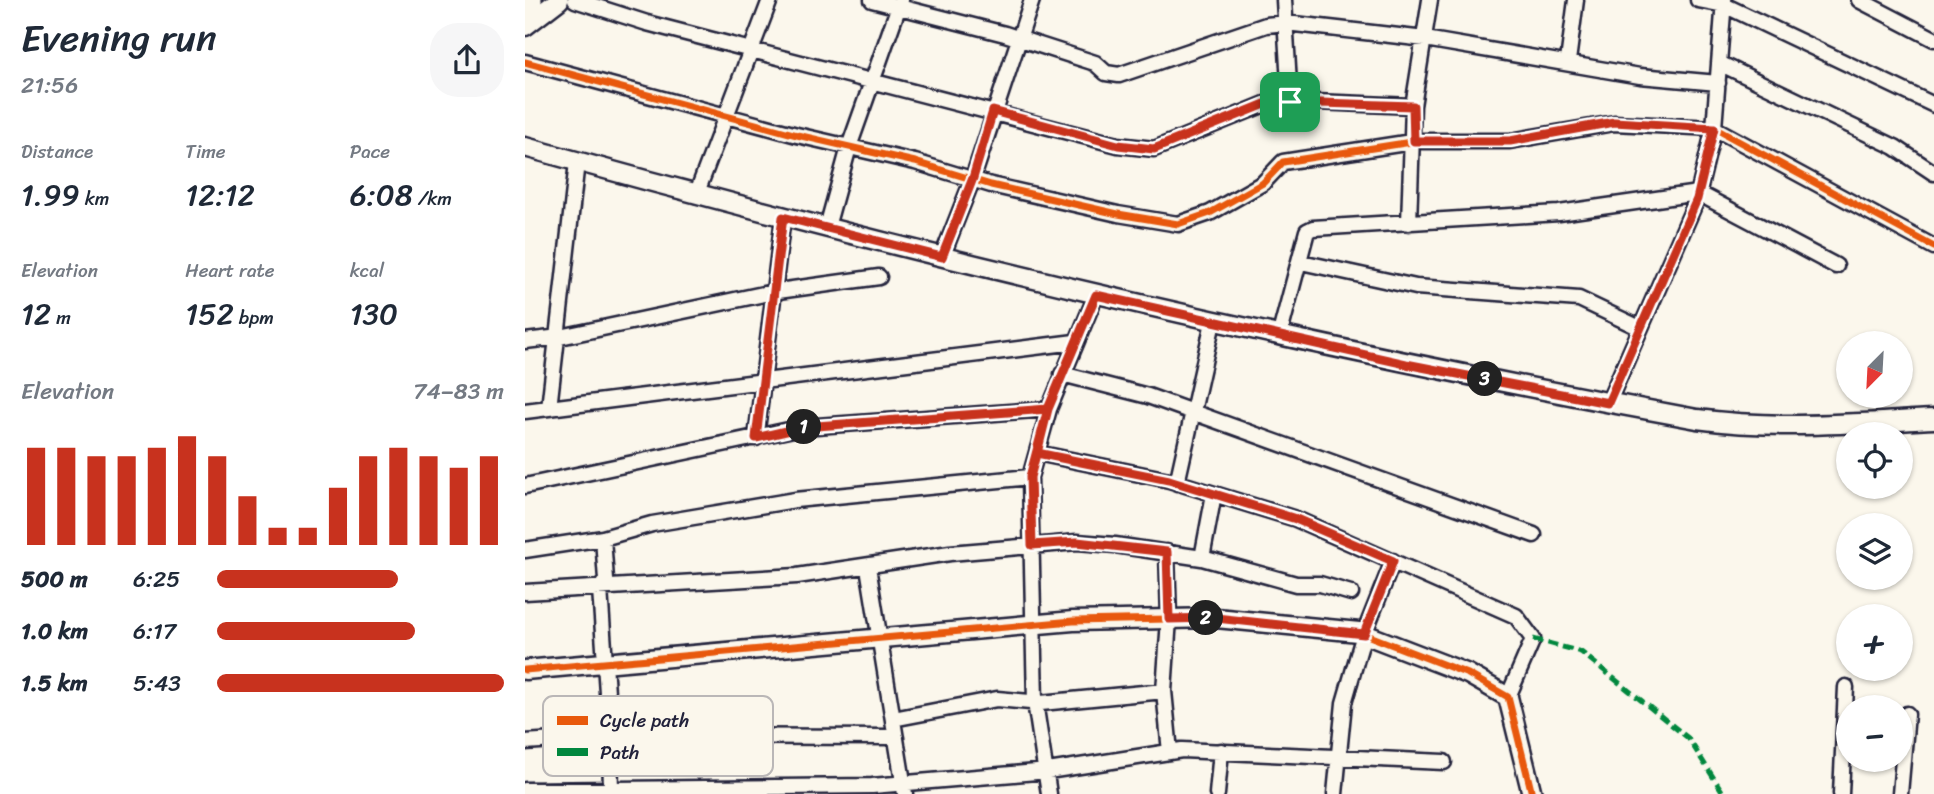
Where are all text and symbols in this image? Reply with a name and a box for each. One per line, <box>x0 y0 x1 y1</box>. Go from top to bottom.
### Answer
text: Evening run <box>21 5 217 72</box>
button: share <box>430 23 504 97</box>
text: 21:56 <box>21 65 78 106</box>
pin <box>1260 72 1320 132</box>
icon: arrive <box>1271 83 1309 121</box>
text: Distance <box>21 135 93 168</box>
text: Time <box>185 135 226 168</box>
text: Pace <box>350 135 390 168</box>
text: 1.99 <box>21 168 80 222</box>
text: 12:12 <box>185 168 255 222</box>
text: 6:08 <box>350 168 413 222</box>
text: km <box>80 182 109 215</box>
text: /km <box>413 182 452 215</box>
text: Elevation <box>21 254 98 287</box>
text: Heart rate <box>185 254 275 287</box>
text: kcal <box>350 254 384 287</box>
text: 12 <box>21 287 51 341</box>
text: 152 <box>185 287 234 341</box>
text: 130 <box>350 287 398 341</box>
text: m <box>51 301 71 334</box>
text: bpm <box>234 301 274 334</box>
north arrow <box>1836 331 1913 408</box>
map controls <box>1836 331 1913 772</box>
pin: 3 <box>1467 362 1503 396</box>
text: 3 <box>1479 362 1490 395</box>
text: Elevation <box>21 371 114 412</box>
text: 74–83 m <box>413 371 504 412</box>
pin: 1 <box>787 410 821 444</box>
text: 1 <box>799 410 808 443</box>
button: locate <box>1836 422 1913 499</box>
button: layers <box>1836 513 1913 590</box>
text: 500 m <box>21 559 88 600</box>
text: 6:25 <box>133 559 180 600</box>
pin: 2 <box>1189 600 1223 636</box>
text: 2 <box>1200 601 1211 634</box>
button: + <box>1836 604 1913 681</box>
text: 1.0 km <box>21 611 88 652</box>
text: 6:17 <box>133 611 176 652</box>
text: 1.5 km <box>21 663 88 704</box>
text: 5:43 <box>133 663 181 704</box>
button: − <box>1836 695 1913 772</box>
legend <box>543 696 773 776</box>
text: Cycle path <box>600 704 689 737</box>
text: Path <box>600 736 639 769</box>

